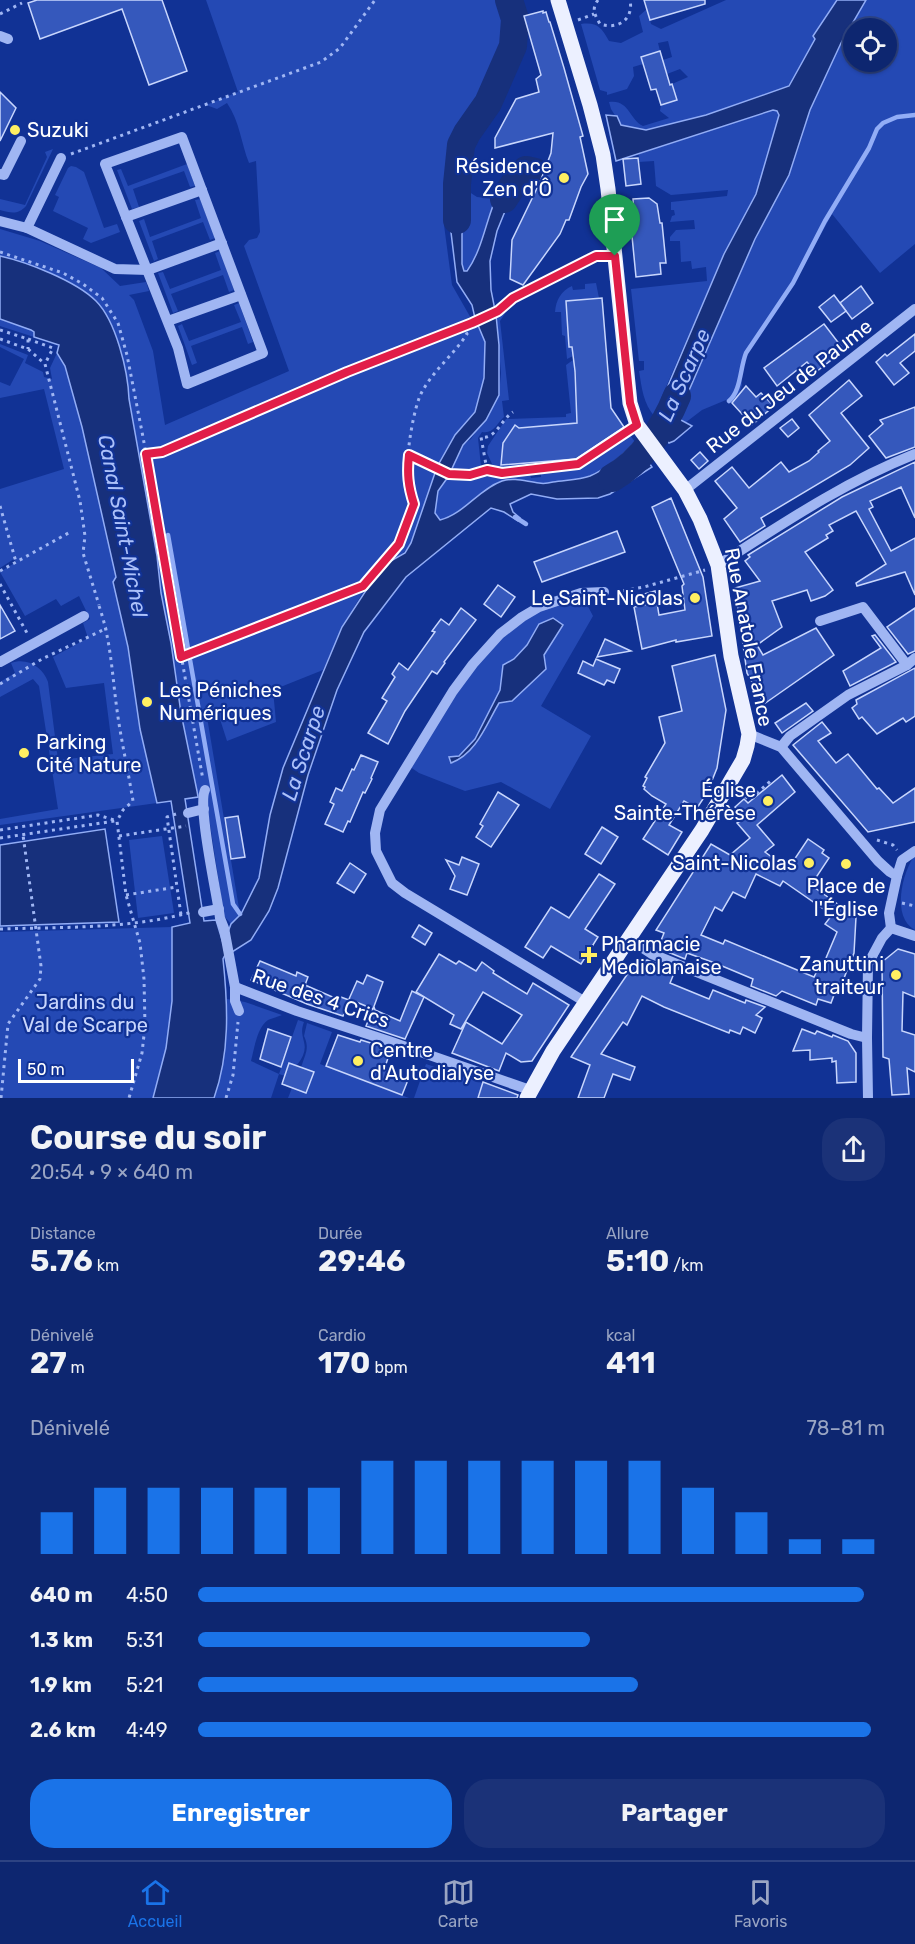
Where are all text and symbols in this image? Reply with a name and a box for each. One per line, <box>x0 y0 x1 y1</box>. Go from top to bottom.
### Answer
map controls <box>843 18 897 72</box>
button: locate <box>843 18 897 72</box>
place label: Suzuki <box>27 118 89 142</box>
marker: Suzuki <box>8 123 22 137</box>
place label: Résidence Zen d'Ô <box>455 154 552 201</box>
marker: Résidence Zen d'Ô <box>557 171 571 185</box>
pin <box>589 194 640 256</box>
icon: arrive <box>598 203 631 236</box>
street label: Rue du Jeu de Paume <box>701 314 877 458</box>
water label: La Scarpe <box>653 325 716 425</box>
water label: Canal Saint-Michel <box>93 433 153 620</box>
street label: Rue Anatole France <box>720 546 778 728</box>
place label: Le Saint-Nicolas <box>531 586 683 610</box>
marker: Le Saint-Nicolas <box>688 591 702 605</box>
place label: Les Péniches Numériques <box>159 678 282 725</box>
marker: Les Péniches Numériques <box>140 695 154 709</box>
water label: La Scarpe <box>276 702 330 804</box>
place label: Parking Cité Nature <box>36 730 141 777</box>
marker: Parking Cité Nature <box>17 746 31 760</box>
place label: Église Sainte-Thérèse <box>614 778 756 825</box>
marker: Église Sainte-Thérèse <box>761 794 775 808</box>
place label: Saint-Nicolas <box>672 851 797 875</box>
marker: Saint-Nicolas <box>802 856 816 870</box>
marker: Place de l'Église <box>839 857 853 871</box>
place label: Place de l'Église <box>807 874 885 921</box>
place label: Pharmacie Mediolanaise <box>601 932 722 979</box>
marker: Pharmacie Mediolanaise <box>582 948 596 962</box>
place label: Zanuttini traiteur <box>799 952 884 999</box>
street label: Rue des 4 Crics <box>249 963 393 1033</box>
marker: Zanuttini traiteur <box>889 968 903 982</box>
park label: Jardins du Val de Scarpe <box>22 990 148 1037</box>
place label: Centre d'Autodialyse <box>370 1038 494 1085</box>
marker: Centre d'Autodialyse <box>351 1054 365 1068</box>
scale bar <box>18 1056 134 1084</box>
text: 50 m <box>27 1060 65 1079</box>
text: Course du soir <box>30 1118 266 1157</box>
button: share <box>822 1118 885 1181</box>
text: 20:54 · 9 × 640 m <box>30 1160 193 1184</box>
text: Distance <box>30 1224 96 1243</box>
text: Durée <box>318 1224 363 1243</box>
text: Allure <box>606 1224 649 1243</box>
text: 5.76 <box>30 1243 93 1279</box>
text: 29:46 <box>318 1243 406 1279</box>
text: 5:10 <box>606 1243 669 1279</box>
text: km <box>93 1256 119 1275</box>
text: /km <box>669 1256 704 1275</box>
text: Dénivelé <box>30 1326 94 1345</box>
text: Cardio <box>318 1326 366 1345</box>
text: kcal <box>606 1326 635 1345</box>
text: 27 <box>30 1345 67 1381</box>
text: 170 <box>318 1345 371 1381</box>
text: 411 <box>606 1345 656 1381</box>
text: m <box>67 1358 85 1377</box>
text: bpm <box>371 1358 408 1377</box>
text: Dénivelé <box>30 1416 110 1440</box>
text: 78–81 m <box>807 1416 885 1440</box>
text: 640 m <box>30 1583 93 1607</box>
text: 4:50 <box>126 1583 168 1607</box>
text: 1.3 km <box>30 1628 93 1652</box>
text: 5:31 <box>126 1628 163 1652</box>
text: 1.9 km <box>30 1673 92 1697</box>
text: 5:21 <box>126 1673 163 1697</box>
text: 2.6 km <box>30 1718 96 1742</box>
text: 4:49 <box>126 1718 168 1742</box>
button: Enregistrer <box>30 1779 452 1848</box>
button: Partager <box>464 1779 885 1848</box>
tab: Accueil <box>128 1876 182 1931</box>
tab: Carte <box>438 1876 479 1931</box>
tab: Favoris <box>734 1876 787 1931</box>

